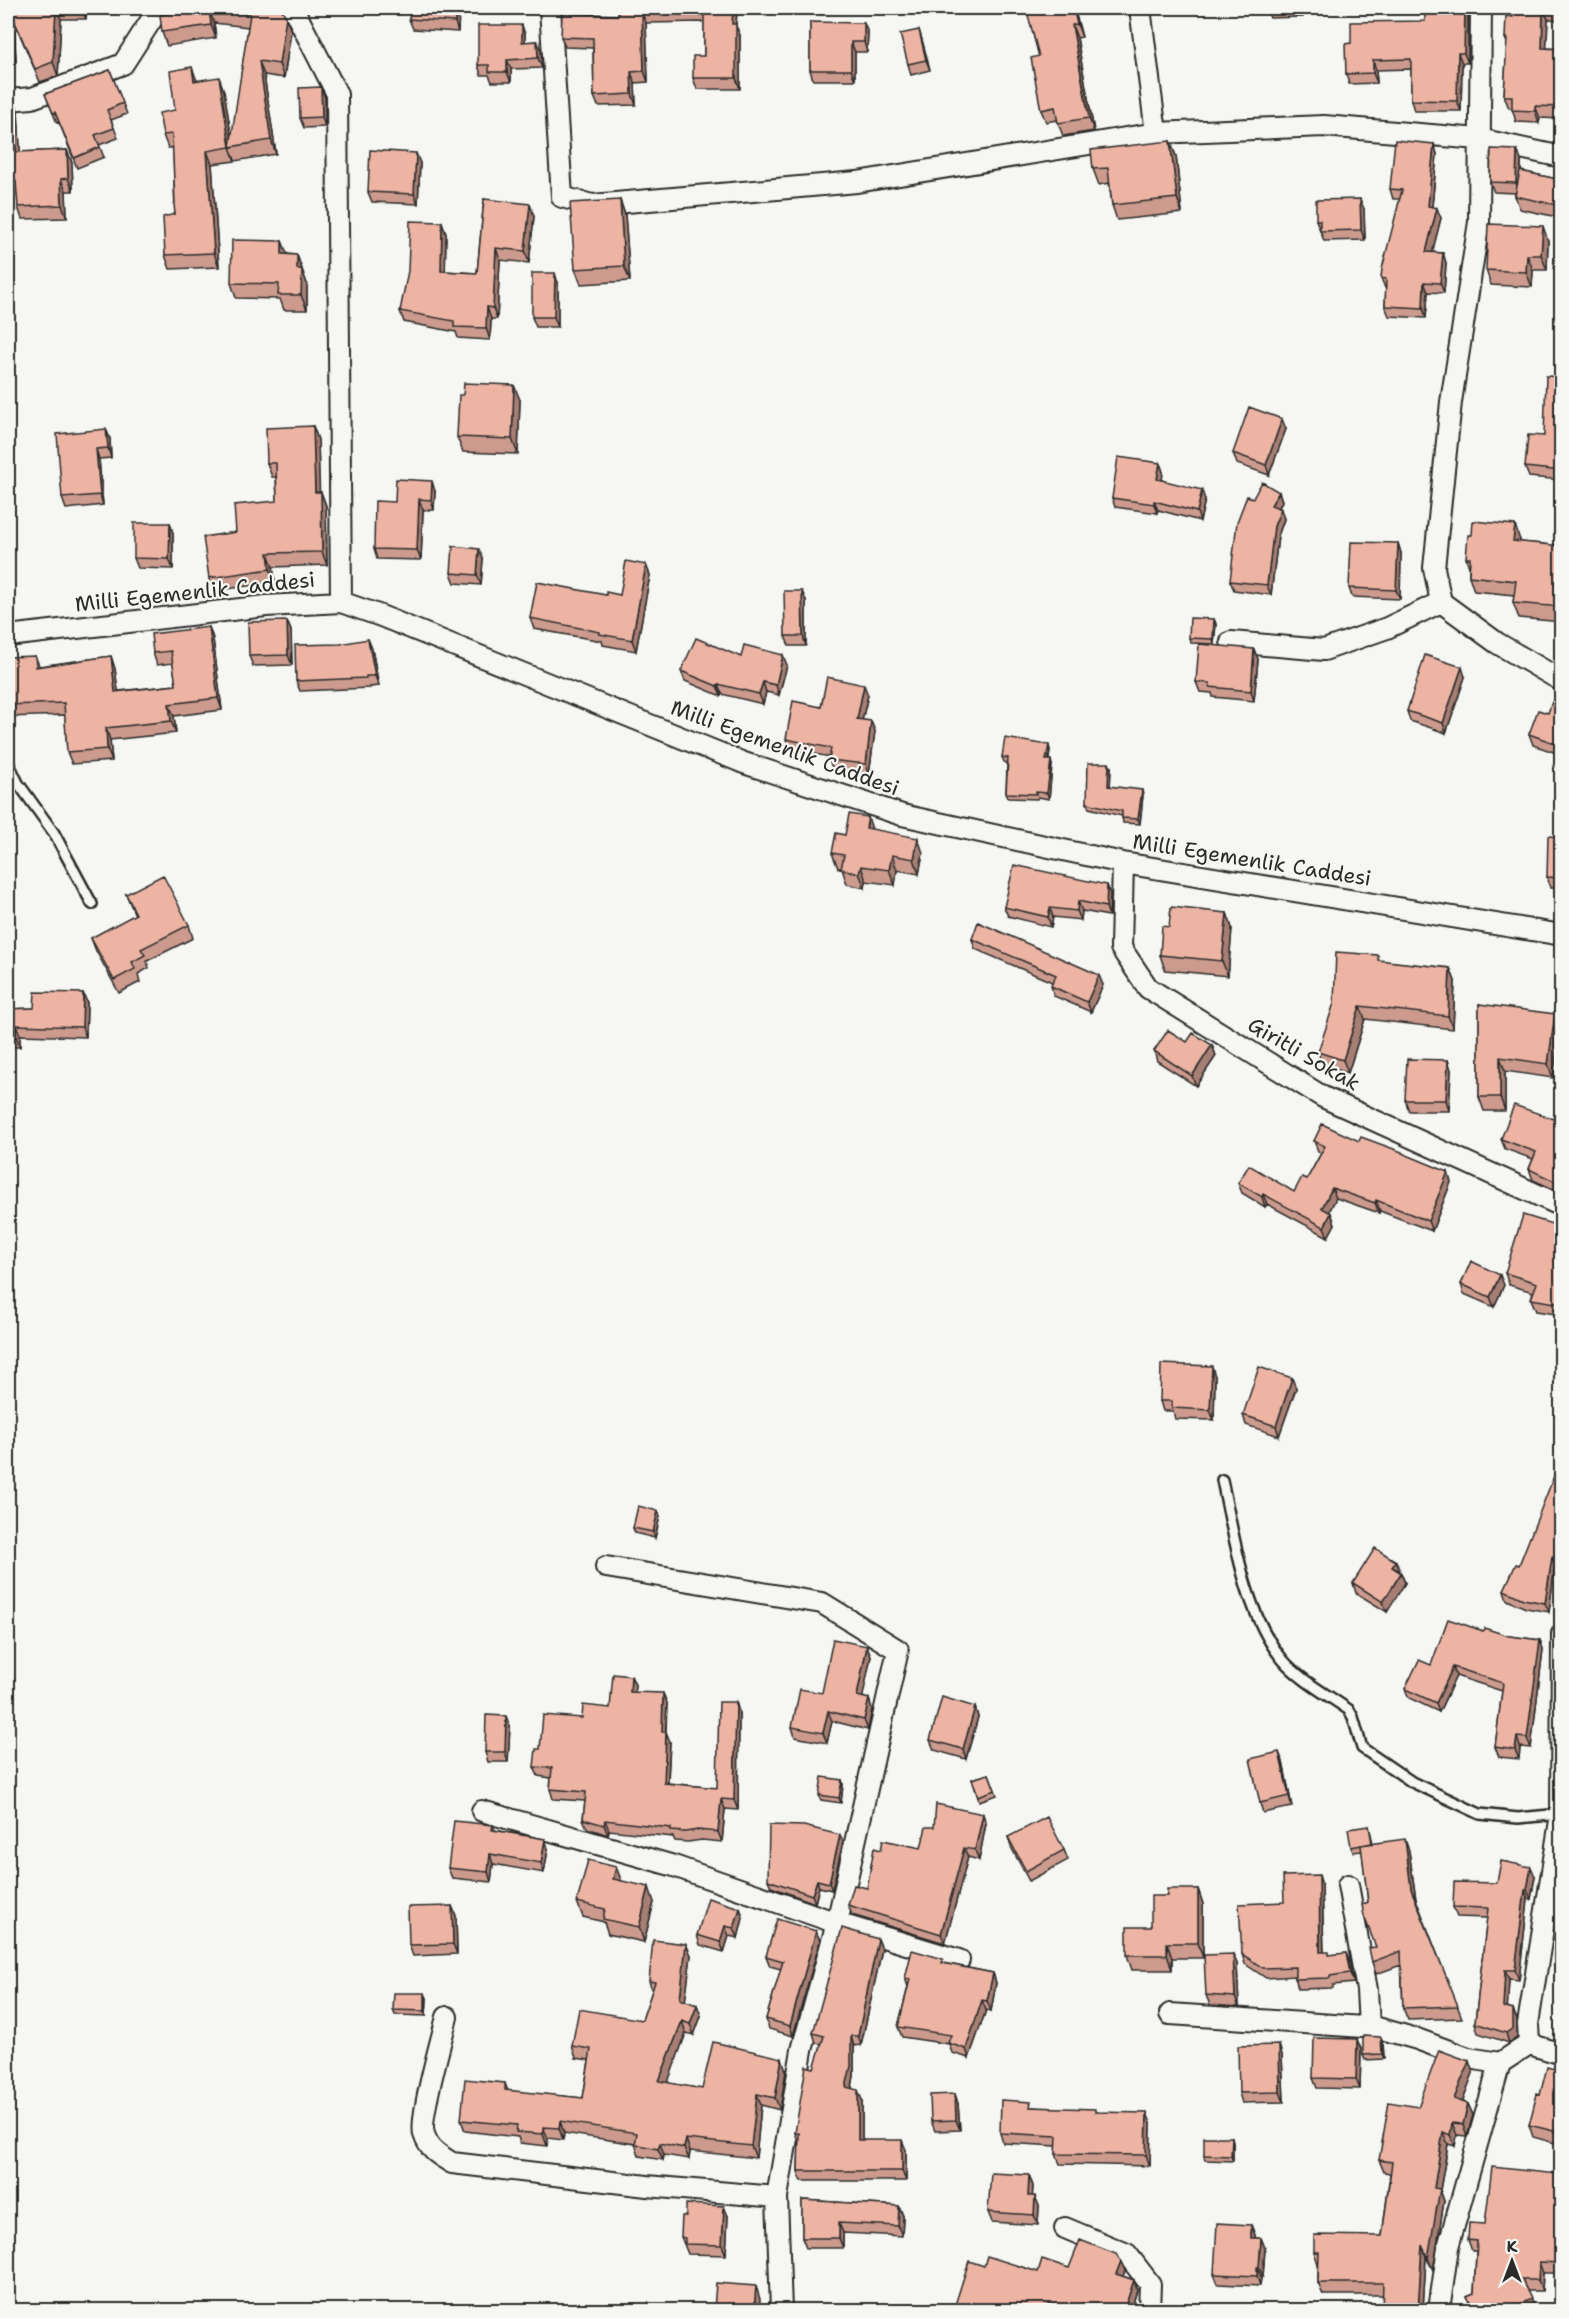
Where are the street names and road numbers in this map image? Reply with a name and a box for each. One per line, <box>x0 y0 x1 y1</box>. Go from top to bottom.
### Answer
street label: Milli Egemenlik Caddesi <box>74 565 316 619</box>
street label: Milli Egemenlik Caddesi <box>667 694 903 802</box>
street label: Milli Egemenlik Caddesi <box>1131 827 1373 893</box>
street label: Giritli Sokak <box>1243 1011 1365 1097</box>

